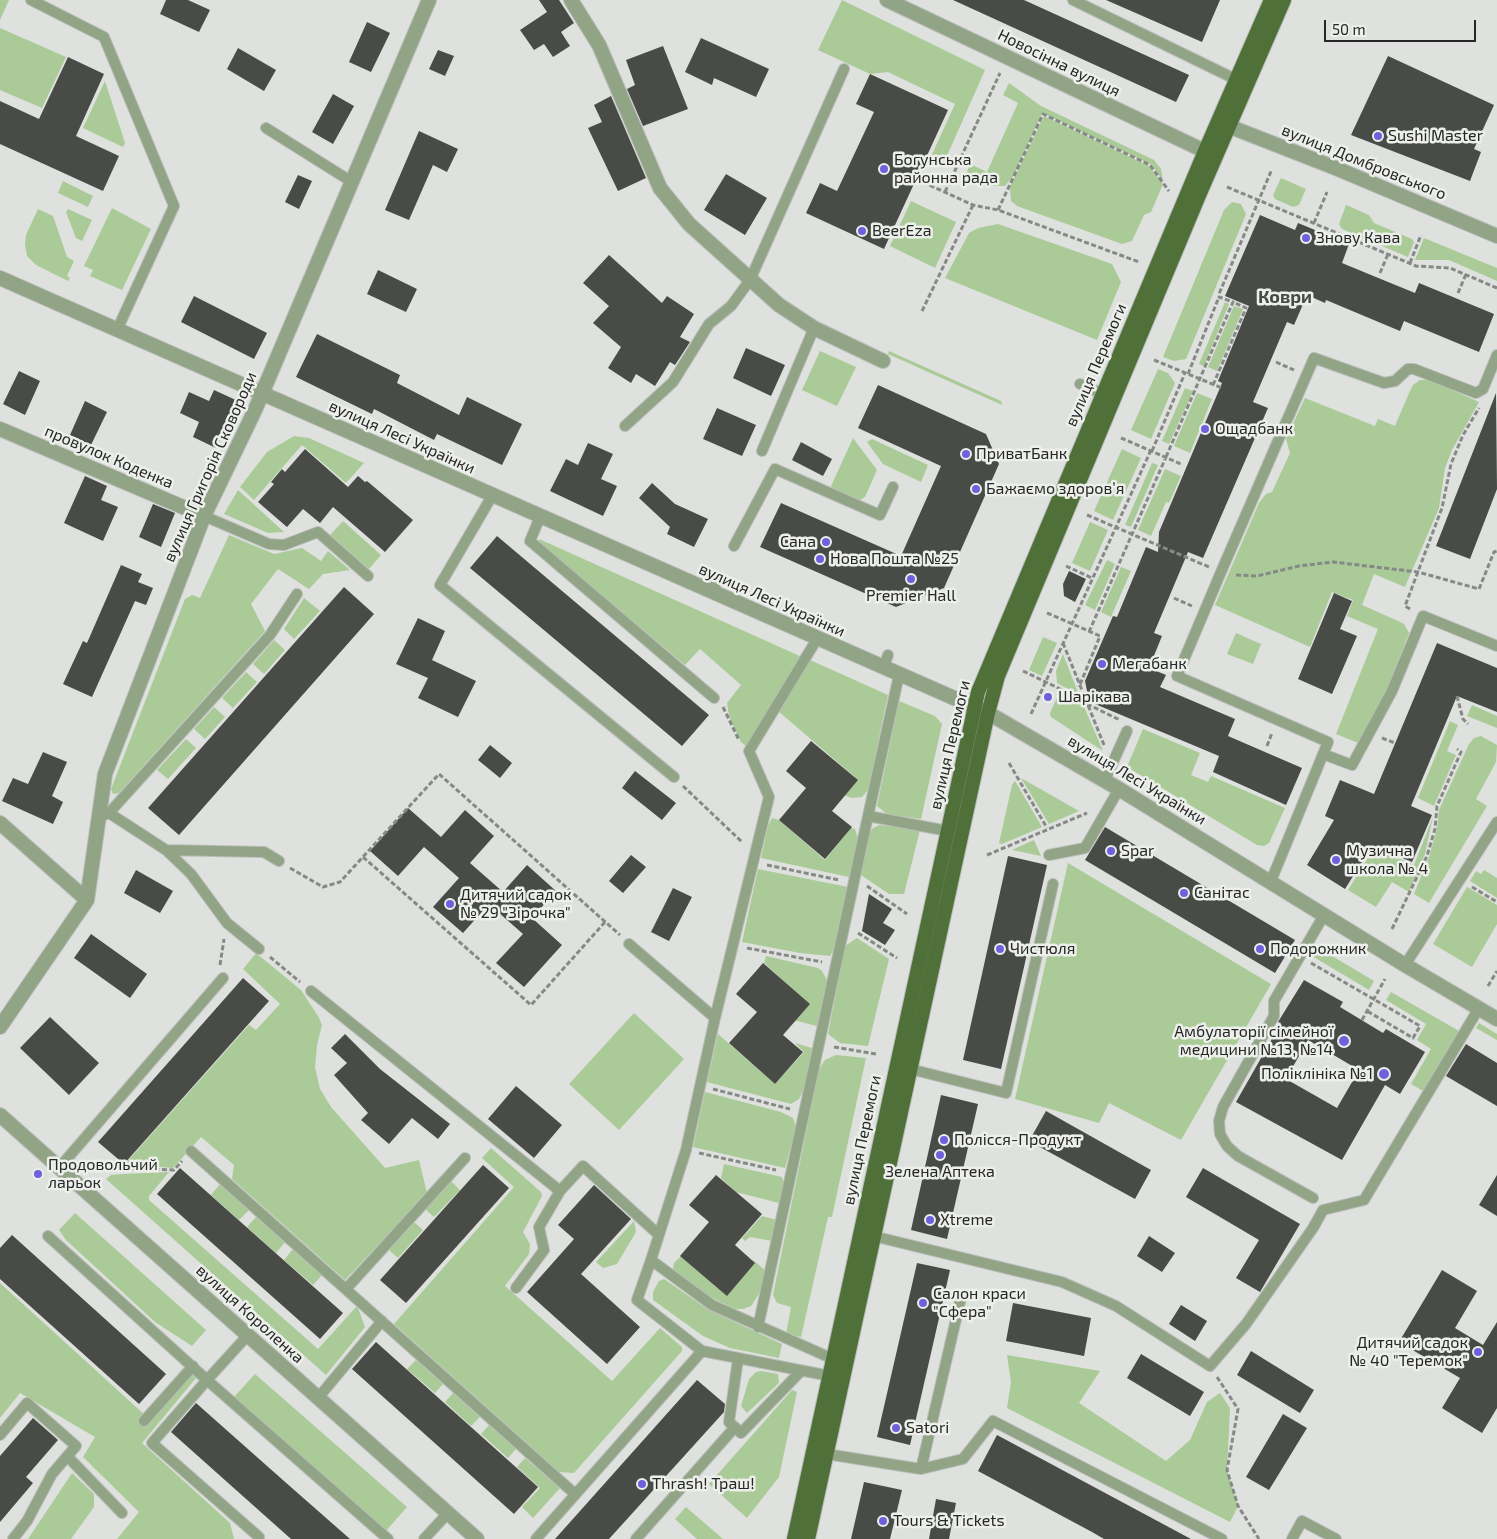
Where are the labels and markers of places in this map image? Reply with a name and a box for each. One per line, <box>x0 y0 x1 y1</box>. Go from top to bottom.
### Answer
place label: Sushi Master <box>1388 126 1483 146</box>
marker: Sushi Master <box>1372 130 1384 142</box>
place label: Богунська районна рада <box>894 150 998 188</box>
marker: Богунська районна рада <box>878 163 890 175</box>
place label: BeerЕza <box>872 221 931 241</box>
marker: BeerЕza <box>856 225 868 237</box>
place label: Знову Кава <box>1316 228 1400 248</box>
marker: Знову Кава <box>1300 232 1312 244</box>
place label: Ощадбанк <box>1215 419 1293 439</box>
marker: Ощадбанк <box>1199 423 1211 435</box>
place label: ПриватБанк <box>976 444 1067 464</box>
marker: ПриватБанк <box>960 448 972 460</box>
place label: Бажаємо здоровʼя <box>986 479 1124 499</box>
marker: Бажаємо здоровʼя <box>970 483 982 495</box>
place label: Сана <box>780 532 816 552</box>
marker: Сана <box>820 536 832 548</box>
place label: Нова Пошта №25 <box>830 549 959 569</box>
marker: Нова Пошта №25 <box>814 553 826 565</box>
marker: Premier Hall <box>905 573 917 585</box>
place label: Premier Hall <box>866 586 956 606</box>
place label: Мегабанк <box>1112 654 1187 674</box>
marker: Мегабанк <box>1096 658 1108 670</box>
place label: Шарікава <box>1058 687 1130 707</box>
marker: Шарікава <box>1042 691 1054 703</box>
place label: Spar <box>1121 841 1154 861</box>
place label: Музична школа № 4 <box>1346 841 1428 879</box>
marker: Spar <box>1105 845 1117 857</box>
marker: Музична школа № 4 <box>1330 854 1342 866</box>
place label: Санітас <box>1194 883 1250 903</box>
place label: Дитячий садок № 29 "Зірочка" <box>460 885 572 923</box>
marker: Санітас <box>1178 887 1190 899</box>
marker: Дитячий садок № 29 "Зірочка" <box>444 898 456 910</box>
place label: Чистюля <box>1010 939 1076 959</box>
place label: Подорожник <box>1270 939 1366 959</box>
marker: Чистюля <box>994 943 1006 955</box>
marker: Подорожник <box>1254 943 1266 955</box>
place label: Амбулаторії сімейної медицини №13, №14 <box>1174 1022 1333 1060</box>
marker: Амбулаторії сімейної медицини №13, №14 <box>1337 1034 1351 1048</box>
place label: Поліклініка №1 <box>1261 1064 1373 1084</box>
marker: Поліклініка №1 <box>1377 1067 1391 1081</box>
place label: Полісся-Продукт <box>954 1130 1081 1150</box>
marker: Полісся-Продукт <box>938 1134 950 1146</box>
marker: Зелена Аптека <box>934 1149 946 1161</box>
place label: Продовольчий ларьок <box>48 1155 158 1193</box>
place label: Зелена Аптека <box>885 1162 995 1182</box>
marker: Продовольчий ларьок <box>32 1168 44 1180</box>
place label: Xtreme <box>940 1210 993 1230</box>
marker: Xtreme <box>924 1214 936 1226</box>
place label: Салон краси "Сфера" <box>933 1284 1026 1322</box>
marker: Салон краси "Сфера" <box>917 1297 929 1309</box>
place label: Дитячий садок № 40 "Теремок" <box>1349 1333 1468 1371</box>
marker: Дитячий садок № 40 "Теремок" <box>1472 1346 1484 1358</box>
place label: Satori <box>906 1418 949 1438</box>
marker: Satori <box>890 1422 902 1434</box>
place label: Thrash! Траш! <box>652 1474 754 1494</box>
marker: Thrash! Траш! <box>636 1478 648 1490</box>
place label: Tours & Tickets <box>893 1511 1005 1531</box>
marker: Tours & Tickets <box>877 1515 889 1527</box>

